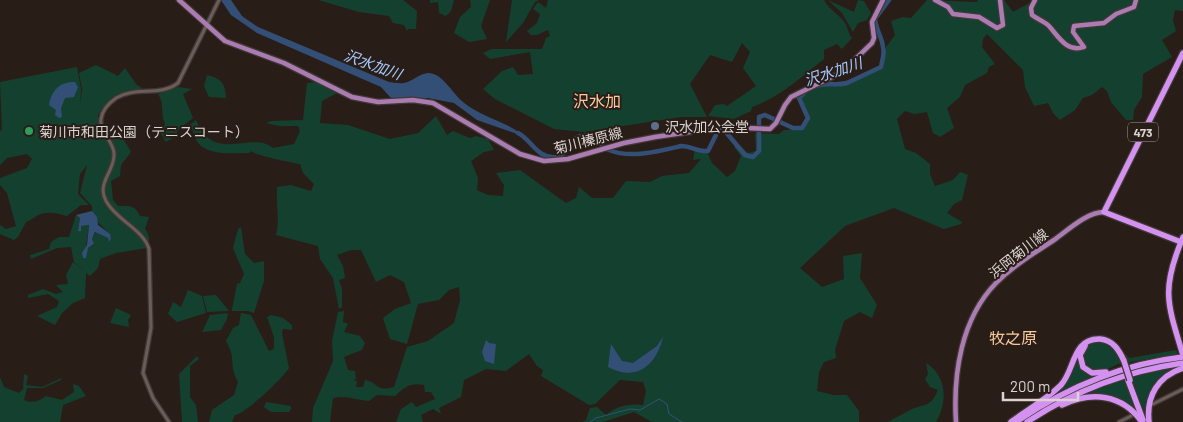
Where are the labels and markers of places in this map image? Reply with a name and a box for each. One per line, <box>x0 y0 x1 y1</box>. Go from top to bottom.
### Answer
place label: 沢水加公会堂 <box>665 118 749 135</box>
marker: 沢水加公会堂 <box>649 120 661 132</box>
place label: 菊川市和田公園（テニスコート） <box>39 123 249 140</box>
marker: 菊川市和田公園（テニスコート） <box>23 125 35 137</box>

